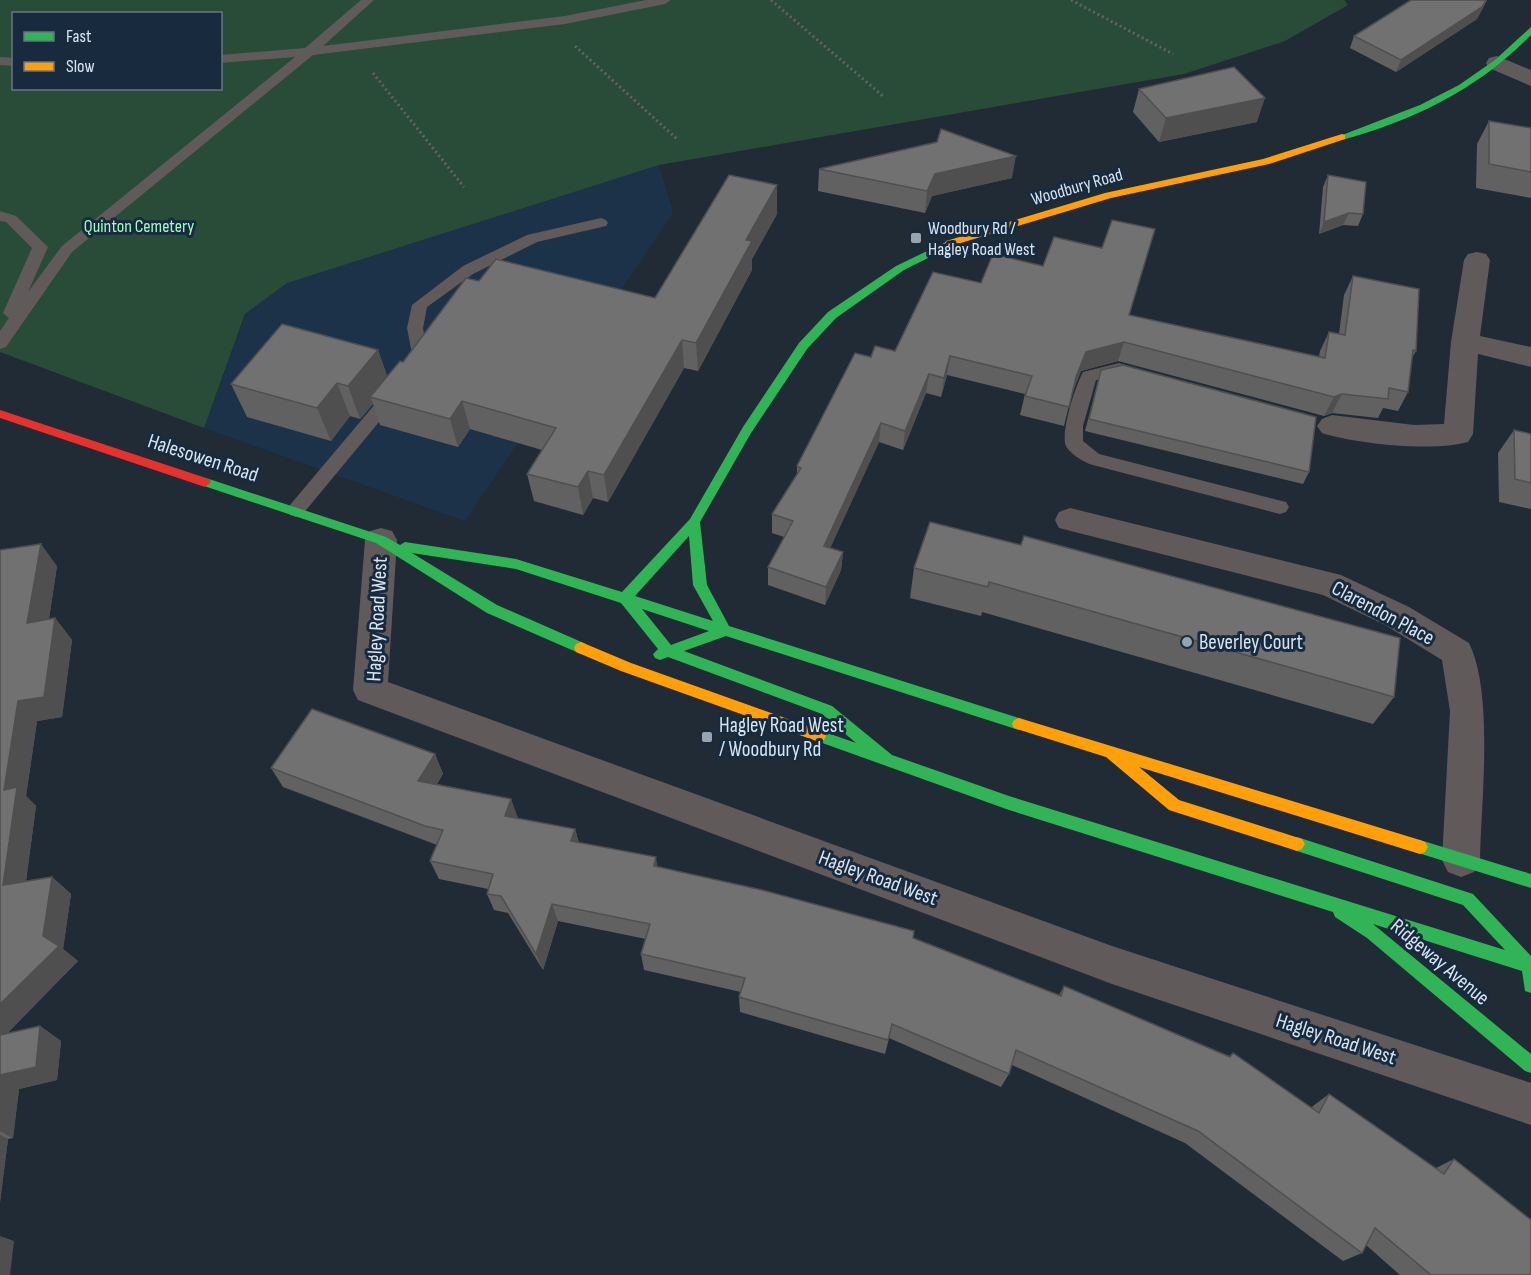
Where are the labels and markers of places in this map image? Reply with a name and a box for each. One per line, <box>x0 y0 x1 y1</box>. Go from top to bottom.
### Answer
place label: Woodbury Rd / Hagley Road West <box>928 218 1035 260</box>
marker: Woodbury Rd / Hagley Road West <box>909 231 923 245</box>
place label: Beverley Court <box>1199 630 1303 655</box>
marker: Beverley Court <box>1180 635 1194 649</box>
place label: Hagley Road West / Woodbury Rd <box>719 713 844 762</box>
marker: Hagley Road West / Woodbury Rd <box>700 730 714 744</box>

